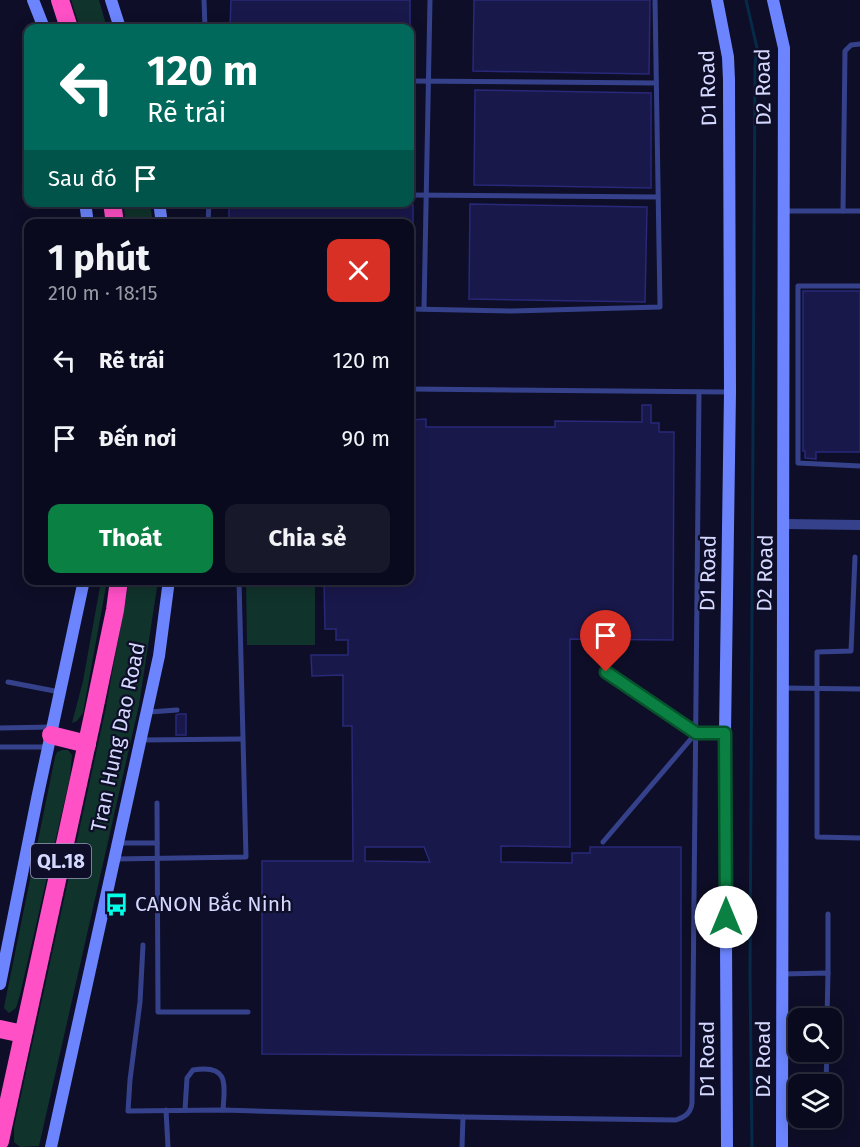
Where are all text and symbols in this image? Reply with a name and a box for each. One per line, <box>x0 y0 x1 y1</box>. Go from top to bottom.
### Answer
text: 120 m <box>147 46 258 96</box>
icon: left <box>48 48 126 126</box>
street label: D2 Road <box>749 48 777 126</box>
street label: D1 Road <box>694 49 722 127</box>
text: Rẽ trái <box>147 97 226 129</box>
icon: arrive <box>129 162 162 195</box>
text: Sau đó <box>48 165 117 192</box>
text: 1 phút <box>48 236 150 280</box>
button: close <box>327 239 390 302</box>
text: 210 m · 18:15 <box>48 281 157 305</box>
icon: left <box>48 344 81 377</box>
text: Rẽ trái <box>99 347 164 374</box>
text: 120 m <box>333 347 390 374</box>
icon: arrive <box>48 422 81 455</box>
text: Đến nơi <box>99 425 176 452</box>
text: 90 m <box>341 425 390 452</box>
button: Thoát <box>48 504 213 573</box>
button: Chia sẻ <box>225 504 390 573</box>
street label: D2 Road <box>751 534 779 612</box>
street label: D1 Road <box>694 535 722 611</box>
pin <box>580 610 631 672</box>
icon: arrive <box>589 619 622 652</box>
street label: Tran Hung Dao Road <box>85 640 151 834</box>
road number: QL.18 <box>31 844 91 878</box>
position arrow <box>694 885 758 949</box>
bus stop icon: CANON Bắc Ninh <box>104 891 130 917</box>
place label: CANON Bắc Ninh <box>135 891 292 917</box>
map controls <box>788 1008 842 1128</box>
button: search <box>788 1008 842 1062</box>
street label: D2 Road <box>750 1020 776 1098</box>
street label: D1 Road <box>694 1021 720 1097</box>
button: layers <box>788 1074 842 1128</box>

